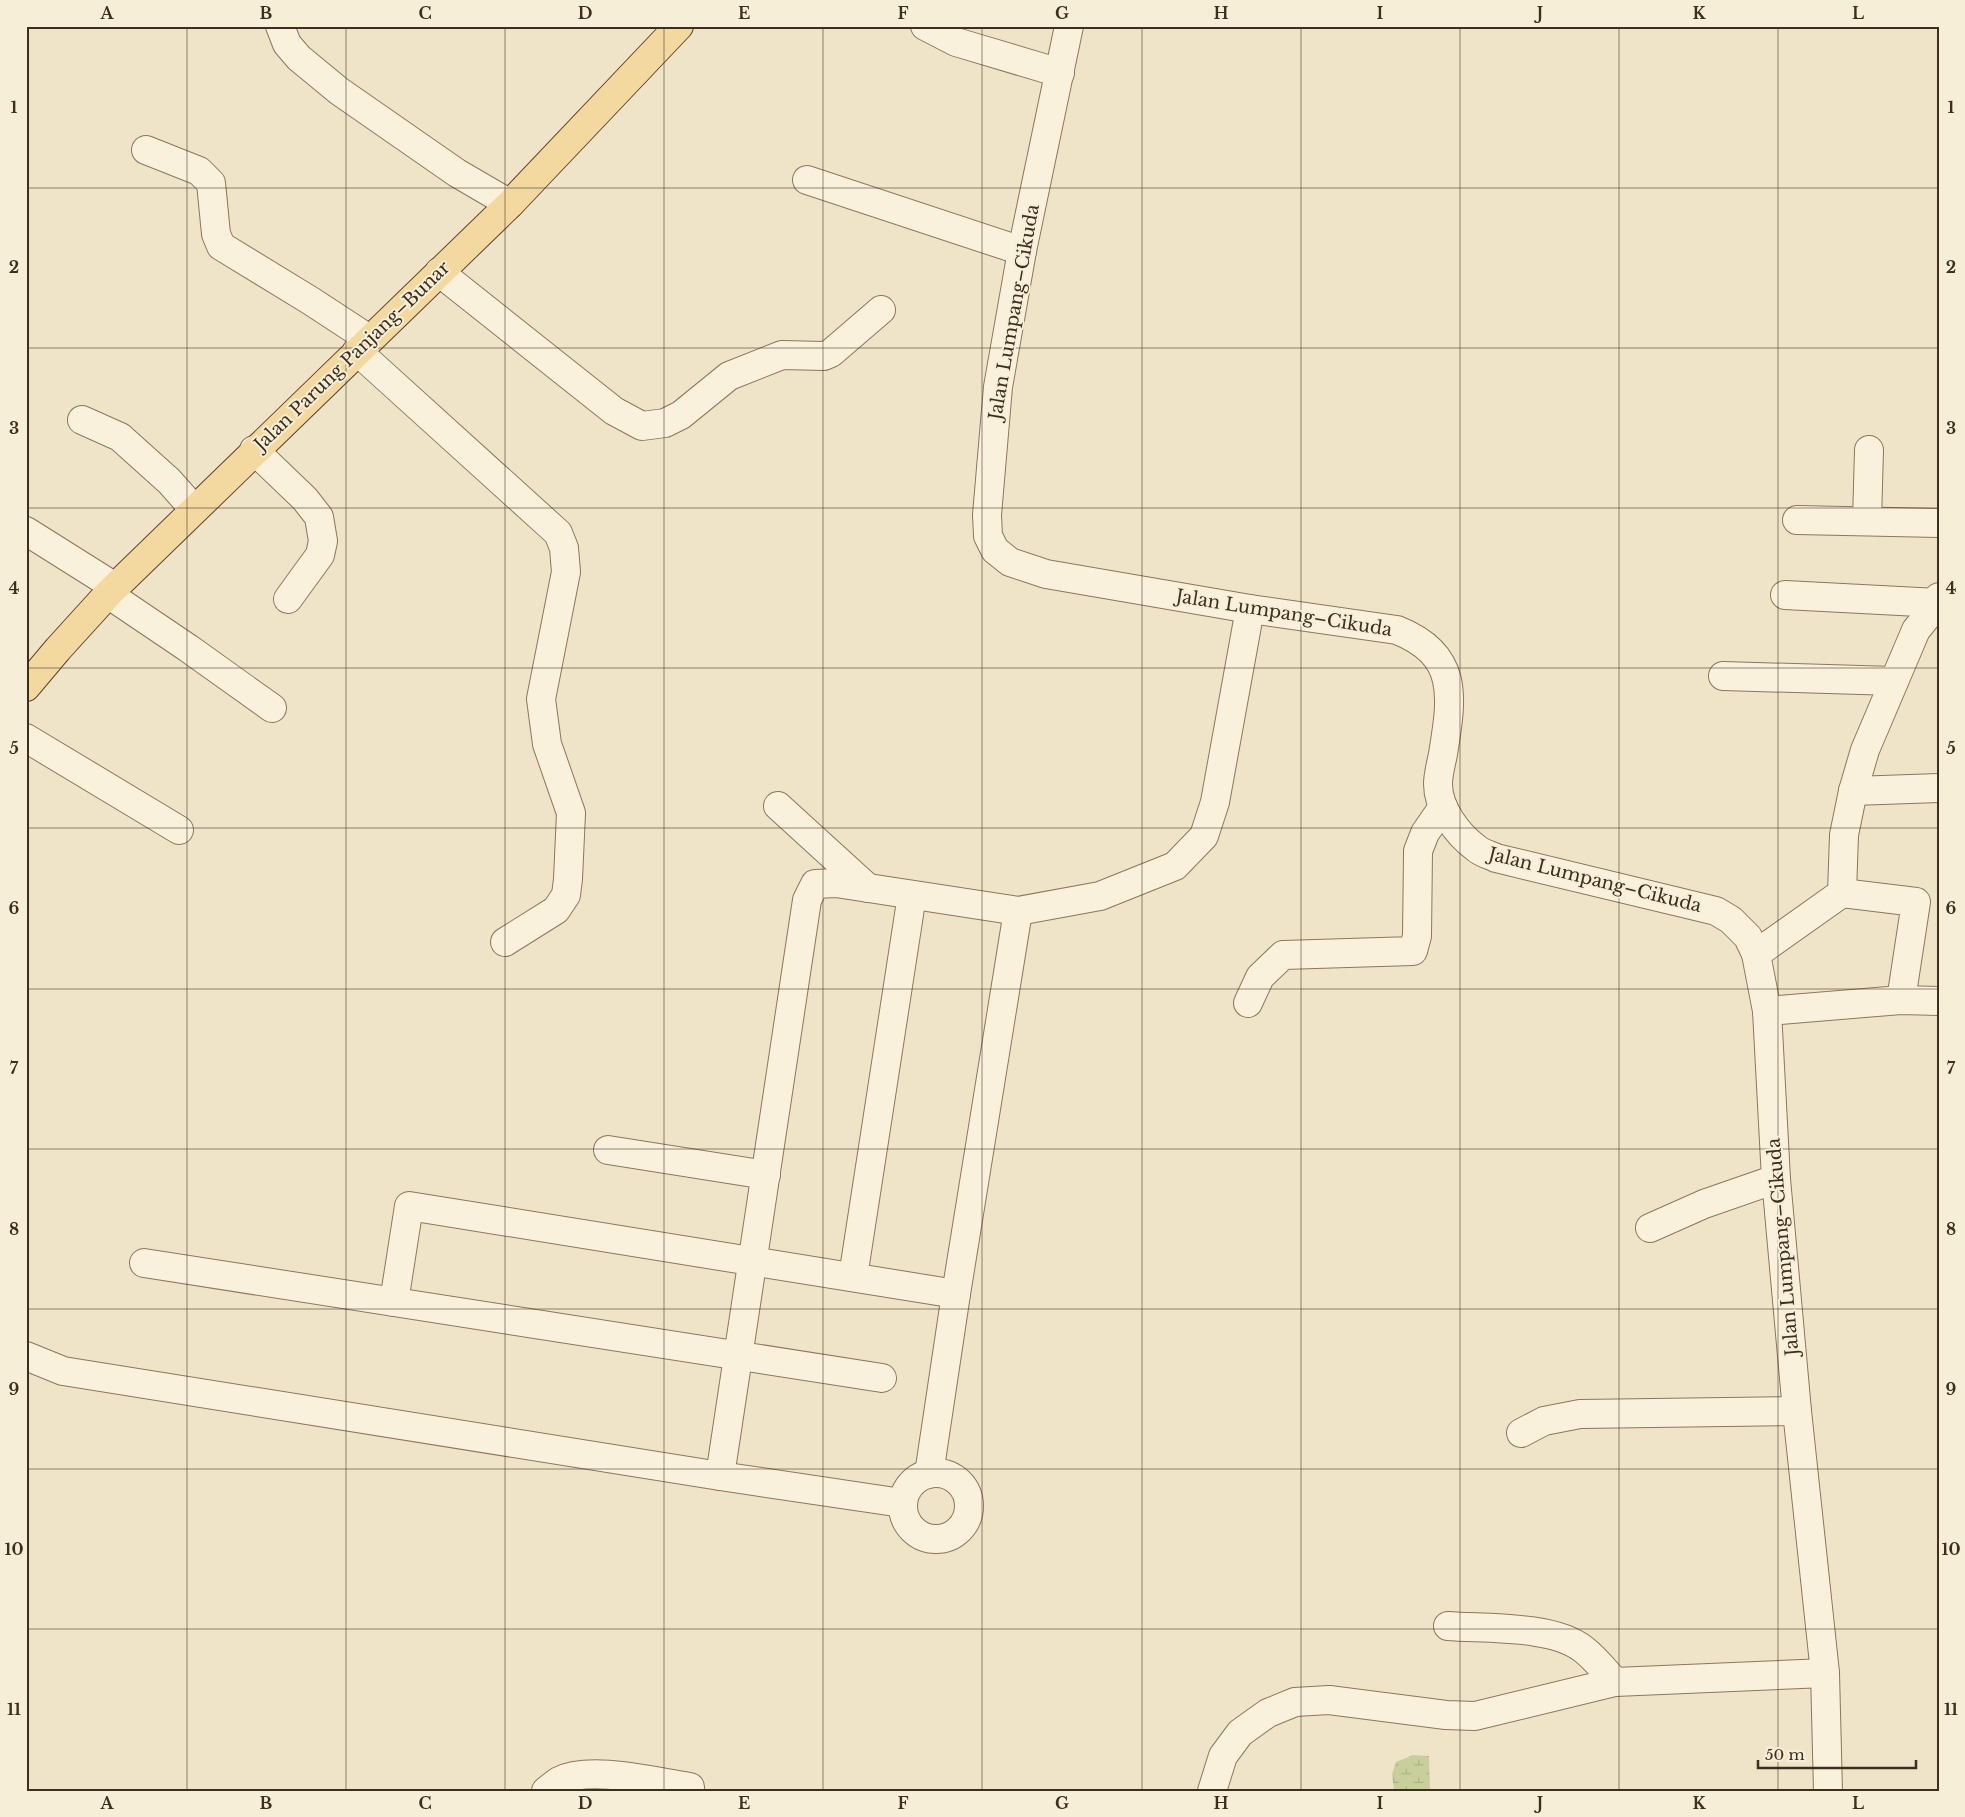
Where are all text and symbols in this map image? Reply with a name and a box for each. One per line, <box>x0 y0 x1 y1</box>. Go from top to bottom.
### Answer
text: A <box>100 3 115 23</box>
text: B <box>260 3 273 23</box>
text: C <box>418 3 432 23</box>
text: D <box>578 3 592 23</box>
text: E <box>738 3 750 23</box>
text: F <box>897 3 909 23</box>
text: G <box>1055 3 1069 23</box>
text: H <box>1213 3 1229 23</box>
text: I <box>1377 3 1384 23</box>
text: J <box>1534 3 1543 23</box>
text: K <box>1692 3 1706 23</box>
text: L <box>1852 3 1864 23</box>
text: 1 <box>11 97 18 117</box>
text: 1 <box>1948 97 1955 117</box>
street label: Jalan Lumpang–Cikuda <box>984 202 1044 424</box>
street label: Jalan Parung Panjang–Bunar <box>248 256 455 457</box>
text: 2 <box>9 257 19 277</box>
text: 2 <box>1946 257 1956 277</box>
text: 3 <box>9 418 19 438</box>
text: 3 <box>1946 418 1956 438</box>
text: 4 <box>9 578 19 598</box>
text: 4 <box>1946 578 1956 598</box>
street label: Jalan Lumpang–Cikuda <box>1172 585 1394 641</box>
text: 5 <box>9 738 19 758</box>
text: 5 <box>1946 738 1956 758</box>
street label: Jalan Lumpang–Cikuda <box>1484 842 1704 917</box>
text: 6 <box>9 898 20 918</box>
text: 6 <box>1946 898 1957 918</box>
text: 7 <box>10 1058 19 1078</box>
text: 7 <box>1947 1058 1956 1078</box>
street label: Jalan Lumpang–Cikuda <box>1763 1137 1804 1359</box>
text: 8 <box>9 1219 19 1239</box>
text: 8 <box>1946 1219 1956 1239</box>
text: 9 <box>9 1379 20 1399</box>
text: 9 <box>1946 1379 1957 1399</box>
text: 10 <box>4 1539 24 1559</box>
text: 10 <box>1941 1539 1961 1559</box>
text: 11 <box>7 1699 21 1719</box>
text: 11 <box>1944 1699 1958 1719</box>
scale bar <box>1758 1737 1915 1769</box>
text: 50 m <box>1765 1745 1805 1764</box>
text: A <box>100 1793 115 1813</box>
text: B <box>260 1793 273 1813</box>
text: C <box>418 1793 432 1813</box>
text: D <box>578 1793 592 1813</box>
text: E <box>738 1793 750 1813</box>
text: F <box>897 1793 909 1813</box>
text: G <box>1055 1793 1069 1813</box>
text: H <box>1213 1793 1229 1813</box>
text: I <box>1377 1793 1384 1813</box>
text: J <box>1534 1793 1543 1813</box>
text: K <box>1692 1793 1706 1813</box>
text: L <box>1852 1793 1864 1813</box>

